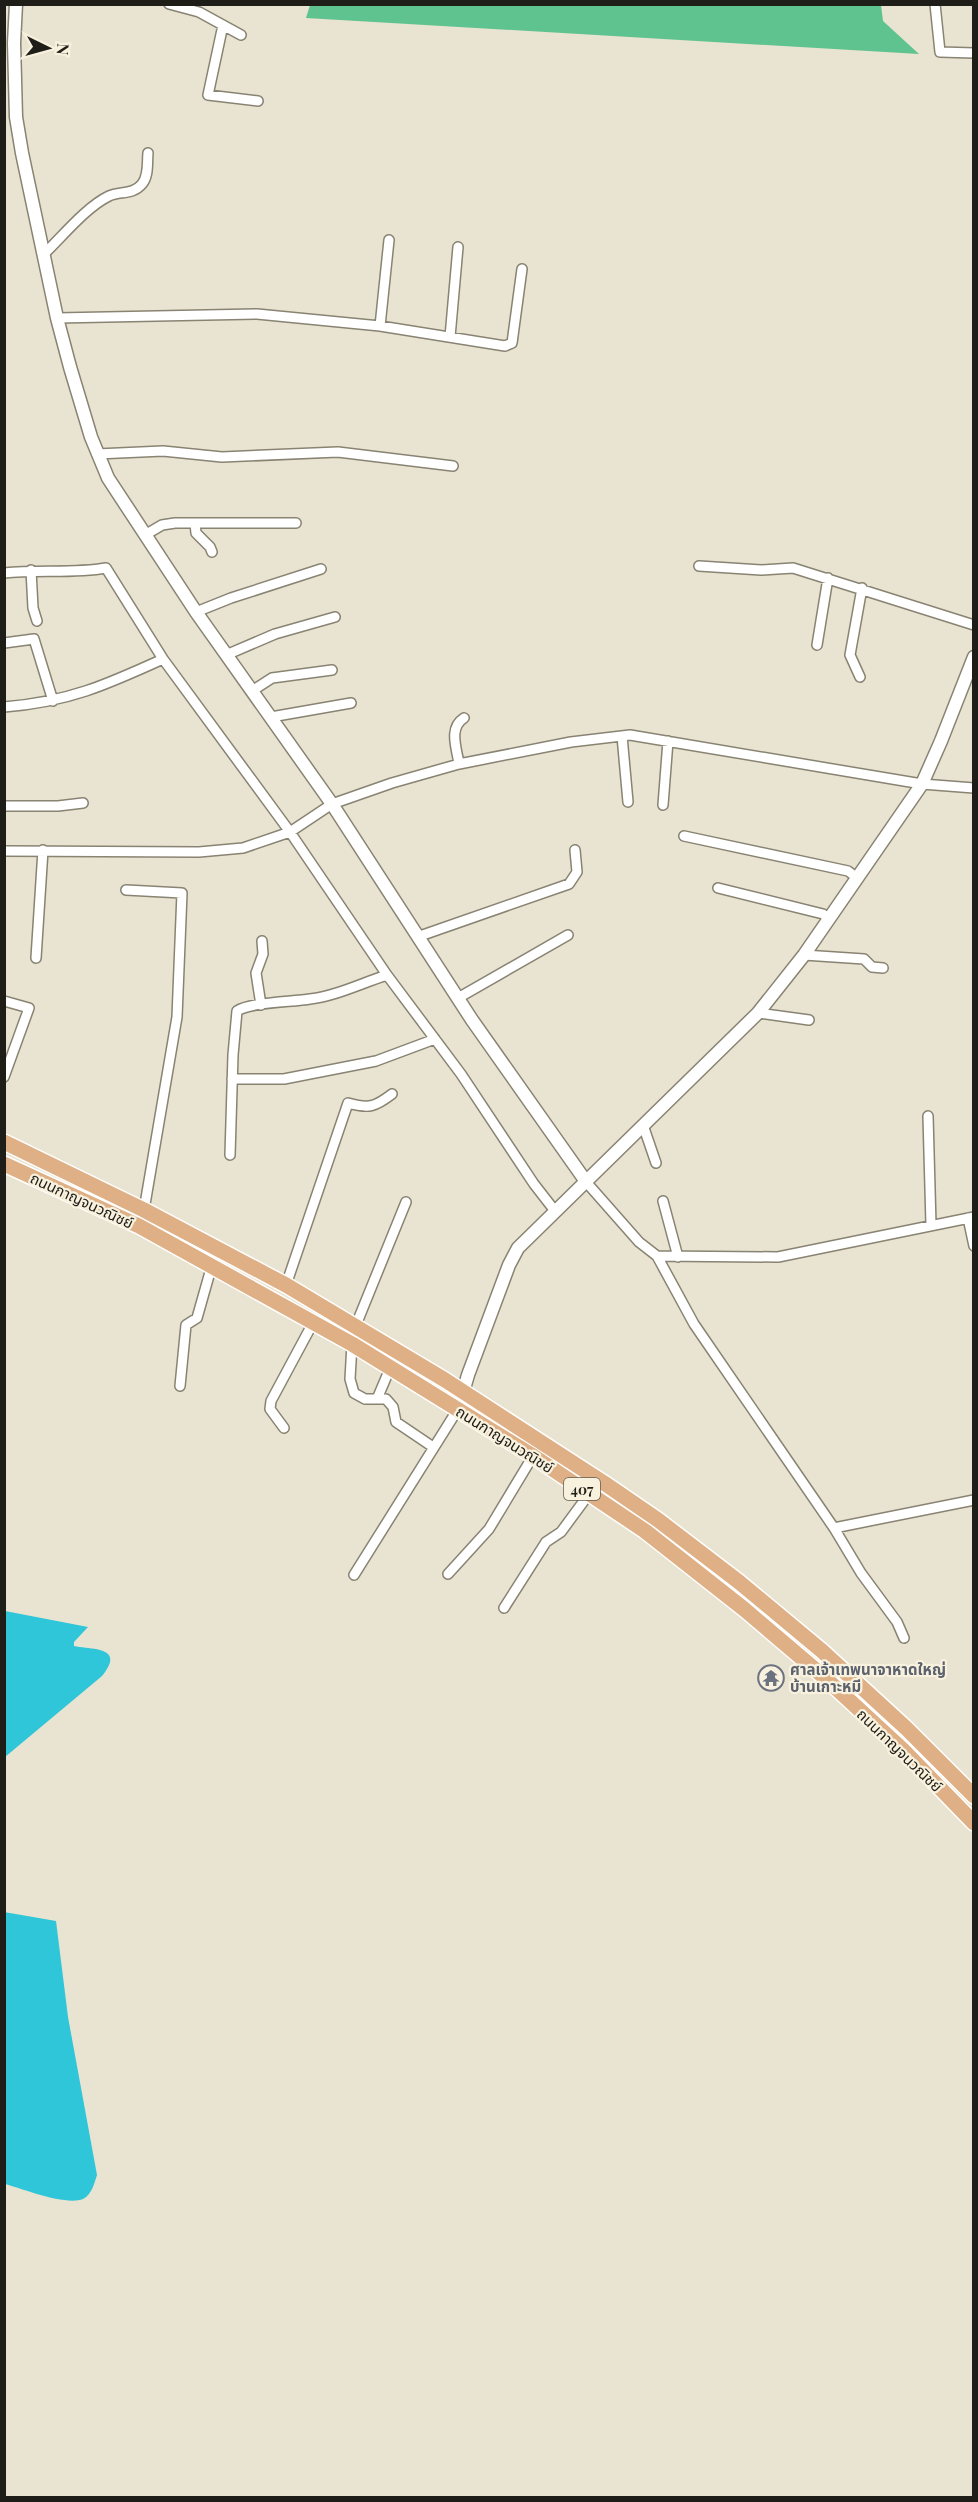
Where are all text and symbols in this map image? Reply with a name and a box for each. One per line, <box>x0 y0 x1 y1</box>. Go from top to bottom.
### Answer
north arrow <box>18 18 78 78</box>
text: N <box>52 43 74 56</box>
street label: ถนนกาญจนวณิชย์ <box>27 1167 137 1233</box>
street label: ถนนกาญจนวณิชย์ <box>452 1401 558 1477</box>
road number: 407 <box>564 1478 600 1500</box>
place label: ศาลเจ้าเทพนาจาหาดใหญ่ บ้านเกาะหมี <box>790 1659 946 1696</box>
temple icon: ศาลเจ้าเทพนาจาหาดใหญ่ บ้านเกาะหมี <box>756 1663 786 1693</box>
street label: ถนนกาญจนวณิชย์ <box>853 1704 947 1796</box>

